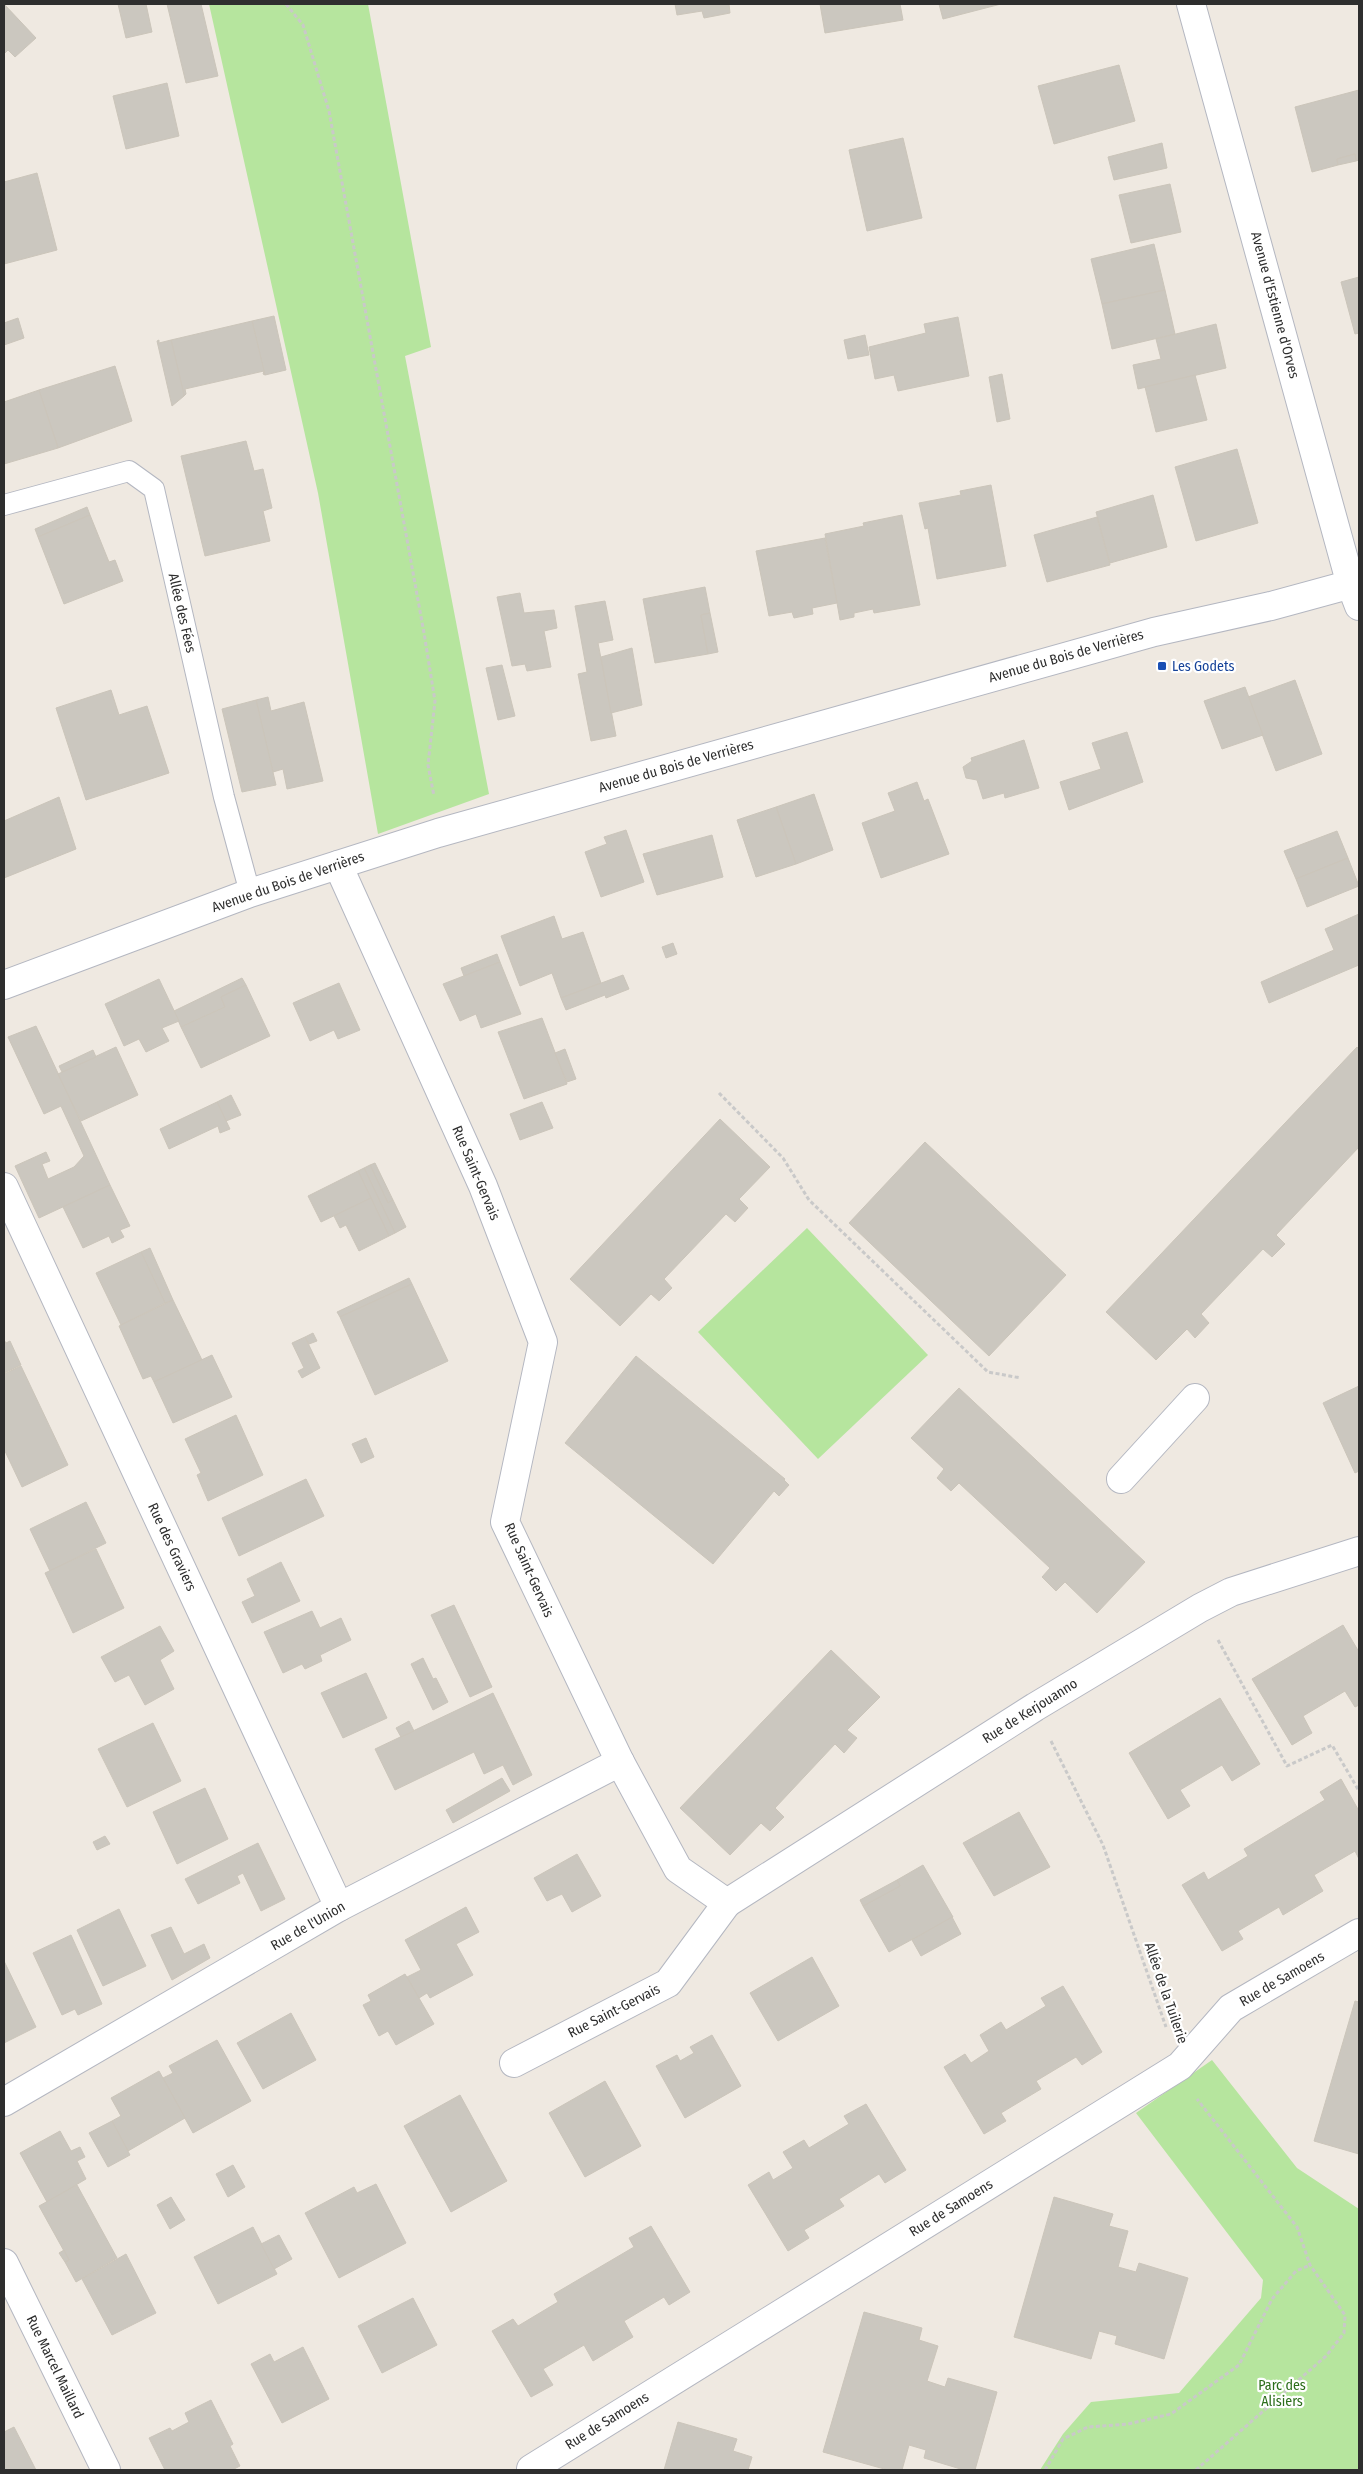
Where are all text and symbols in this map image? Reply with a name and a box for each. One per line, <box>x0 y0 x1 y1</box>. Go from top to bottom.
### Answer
street label: Avenue d'Estienne d'Orves <box>1247 230 1303 380</box>
street label: Allée des Fées <box>165 572 199 654</box>
street label: Avenue du Bois de Verrières <box>987 626 1145 686</box>
place label: Les Godets <box>1172 658 1234 675</box>
marker: Les Godets <box>1156 660 1168 672</box>
street label: Avenue du Bois de Verrières <box>597 736 755 796</box>
street label: Avenue du Bois de Verrières <box>209 848 367 916</box>
street label: Rue Saint-Gervais <box>448 1123 504 1223</box>
street label: Rue des Graviers <box>144 1500 200 1594</box>
street label: Rue Saint-Gervais <box>501 1520 557 1620</box>
street label: Rue de Kerjouanno <box>979 1675 1081 1747</box>
street label: Rue de l'Union <box>268 1898 348 1954</box>
street label: Allée de la Tuilerie <box>1141 1940 1191 2046</box>
street label: Rue de Samoens <box>1237 1948 1327 2010</box>
street label: Rue Saint-Gervais <box>565 1980 663 2042</box>
street label: Rue de Samoens <box>906 2176 996 2240</box>
street label: Rue Marcel Maillard <box>23 2313 87 2421</box>
park label: Parc des Alisiers <box>1258 2377 1306 2410</box>
street label: Rue de Samoens <box>562 2389 652 2453</box>

